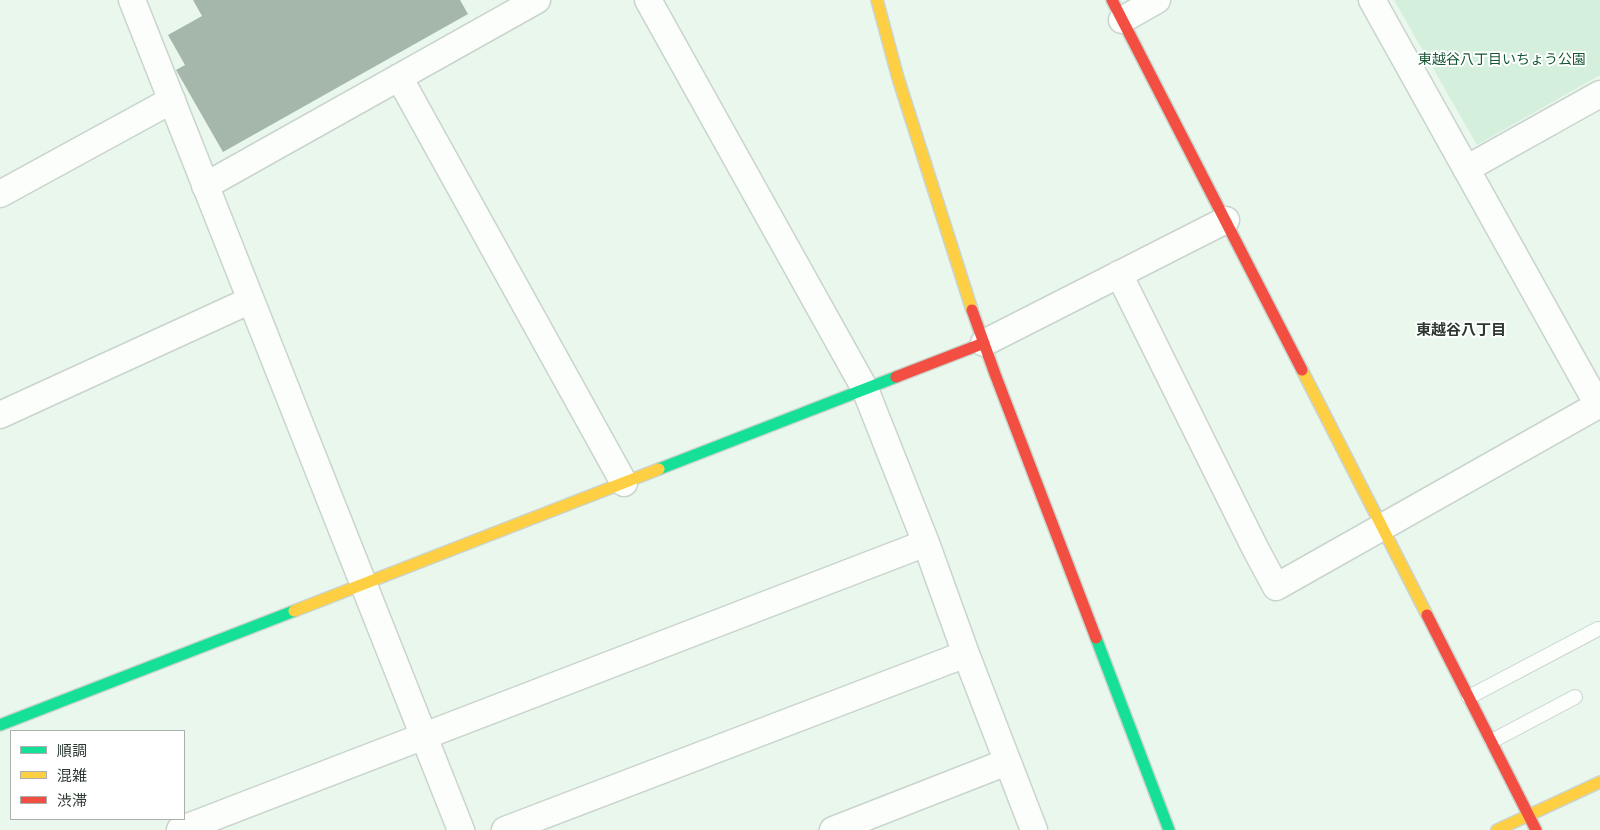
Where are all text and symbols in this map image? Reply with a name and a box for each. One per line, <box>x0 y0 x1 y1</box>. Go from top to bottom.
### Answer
park label: 東越谷八丁目いちょう公園 <box>1418 53 1586 69</box>
district label: 東越谷八丁目 <box>1416 322 1506 340</box>
legend <box>10 730 185 820</box>
text: 順調 <box>57 741 87 761</box>
text: 混雑 <box>57 766 87 786</box>
text: 渋滞 <box>57 791 87 811</box>

